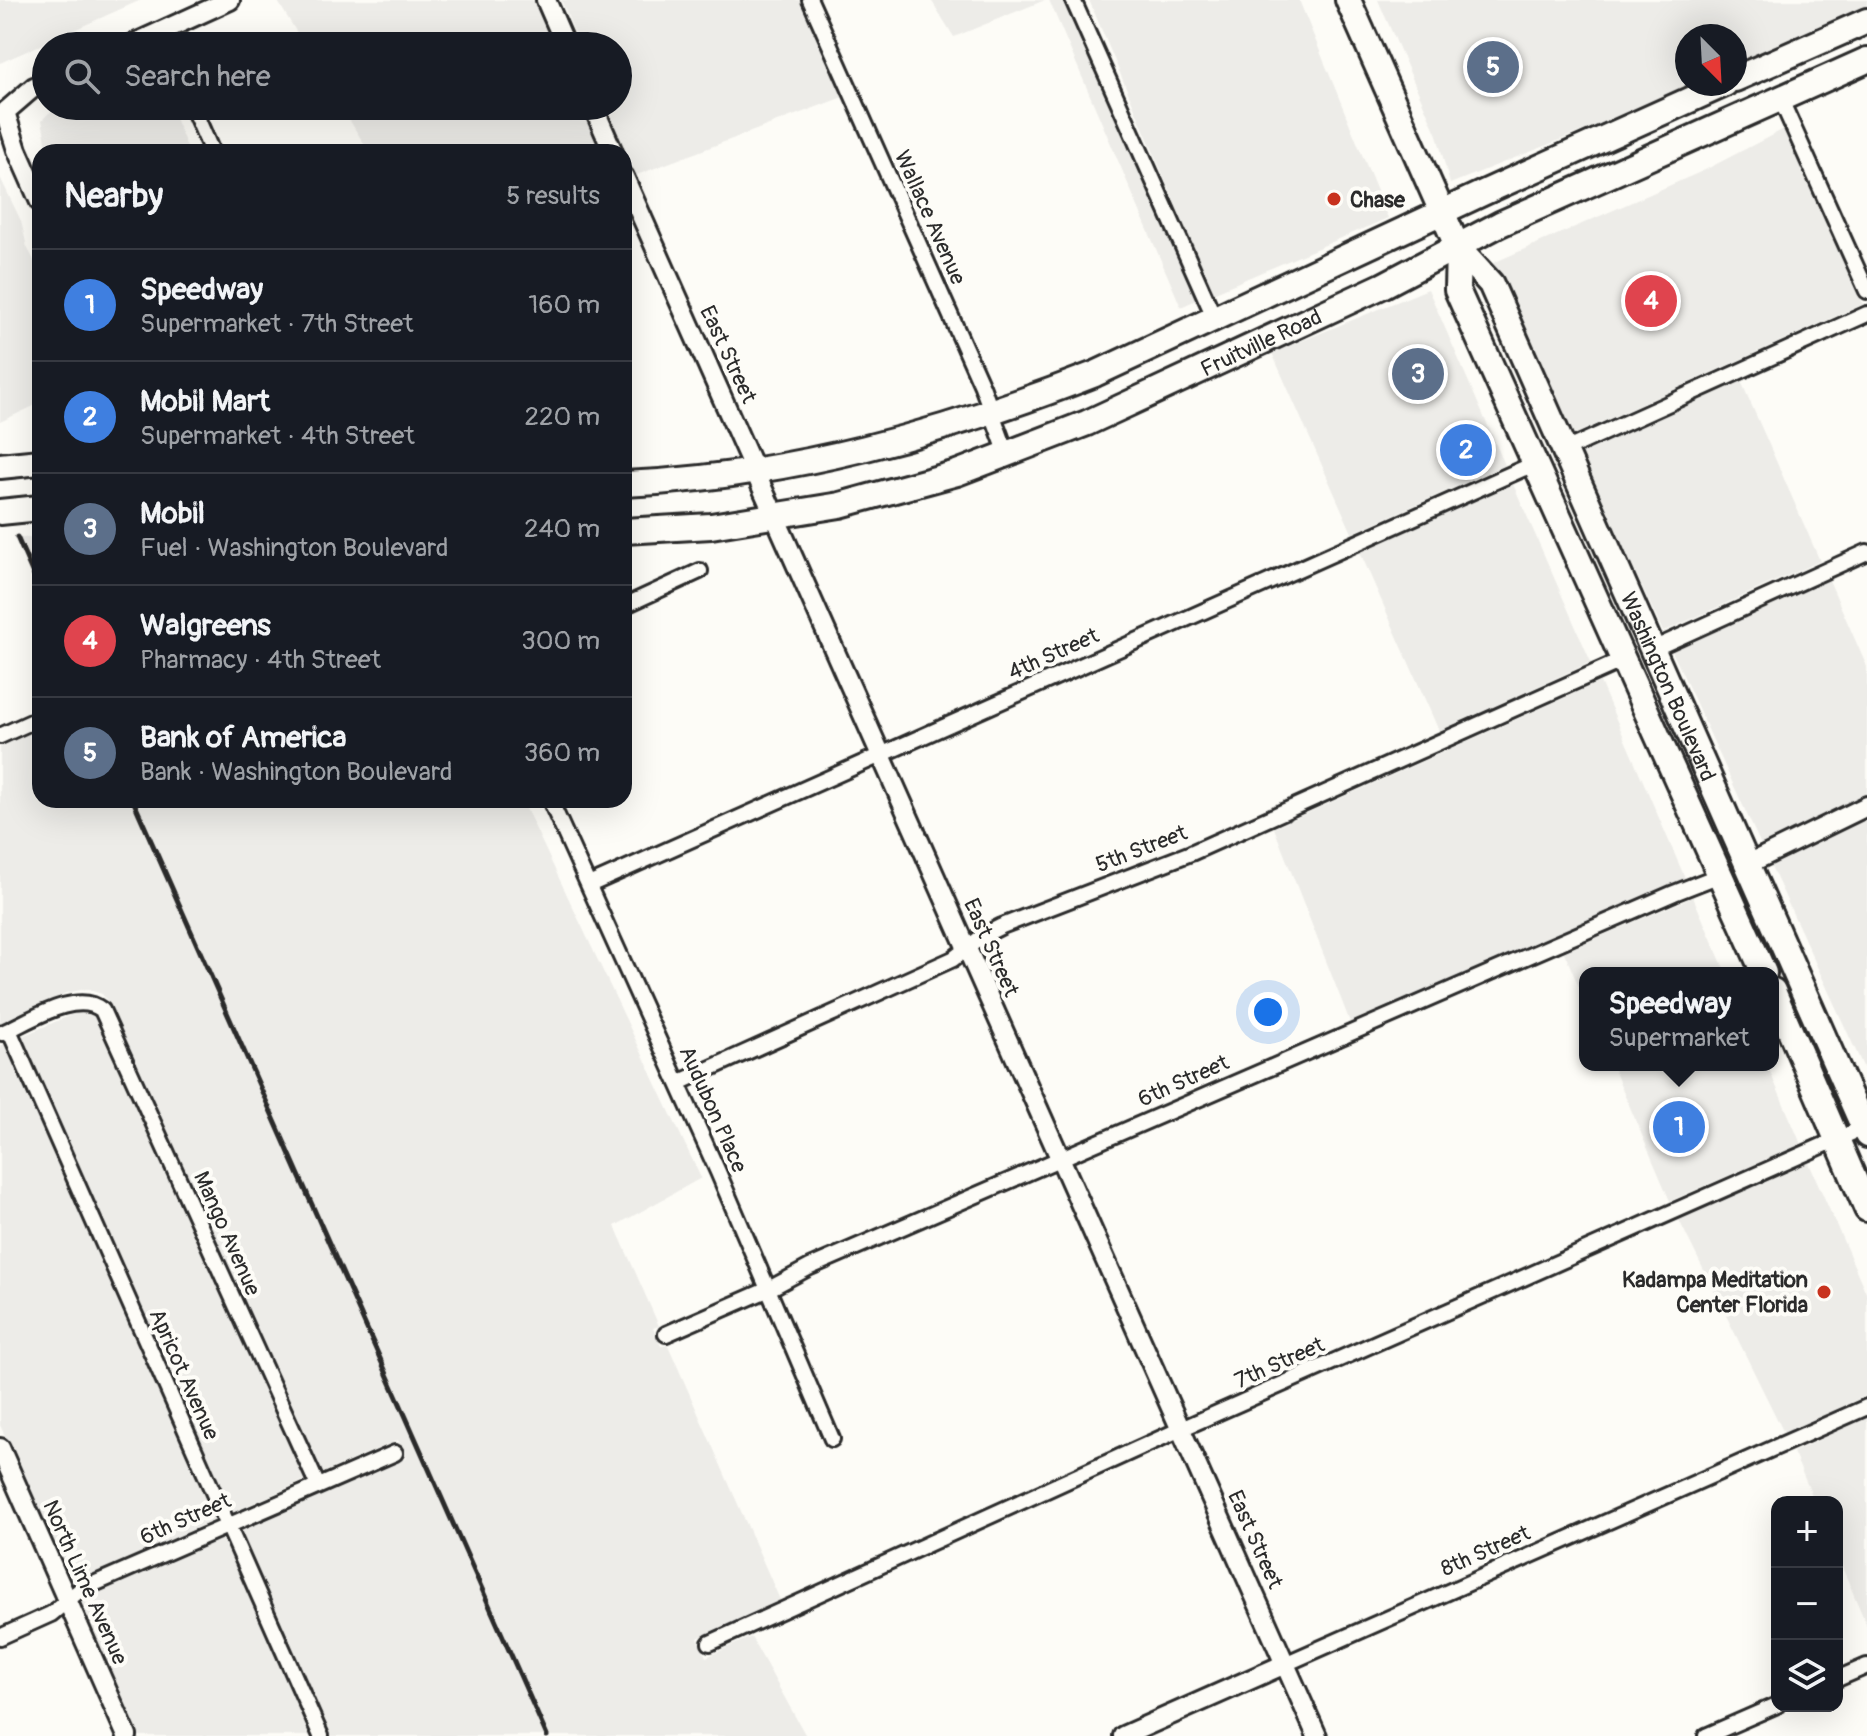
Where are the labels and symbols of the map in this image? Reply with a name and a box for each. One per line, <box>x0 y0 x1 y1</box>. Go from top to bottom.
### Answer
north arrow <box>1675 24 1747 96</box>
pin: 5 <box>1467 37 1519 97</box>
street label: Wallace Avenue <box>888 146 972 289</box>
place label: Chase <box>1350 186 1406 214</box>
marker: Chase <box>1325 190 1343 208</box>
pin: 4 <box>1625 271 1677 331</box>
street label: East Street <box>693 301 763 408</box>
street label: Fruitville Road <box>1196 303 1326 383</box>
pin: 3 <box>1392 344 1444 404</box>
pin: 2 <box>1440 420 1492 480</box>
street label: Washington Boulevard <box>1614 588 1722 786</box>
street label: 4th Street <box>1004 621 1103 686</box>
street label: 5th Street <box>1092 819 1191 879</box>
street label: East Street <box>957 894 1025 1001</box>
your location <box>1248 992 1288 1032</box>
street label: Audubon Place <box>673 1042 754 1177</box>
street label: 6th Street <box>1134 1048 1233 1113</box>
pin: 1 <box>1653 1097 1705 1157</box>
street label: Mango Avenue <box>187 1167 267 1300</box>
place label: Kadampa Meditation Center Florida <box>1622 1266 1808 1319</box>
marker: Kadampa Meditation Center Florida <box>1815 1283 1833 1301</box>
street label: Apricot Avenue <box>143 1304 226 1444</box>
street label: 7th Street <box>1230 1331 1329 1395</box>
street label: 6th Street <box>136 1486 235 1551</box>
street label: East Street <box>1221 1486 1289 1593</box>
street label: North Lime Avenue <box>36 1496 134 1669</box>
street label: 8th Street <box>1436 1519 1534 1583</box>

